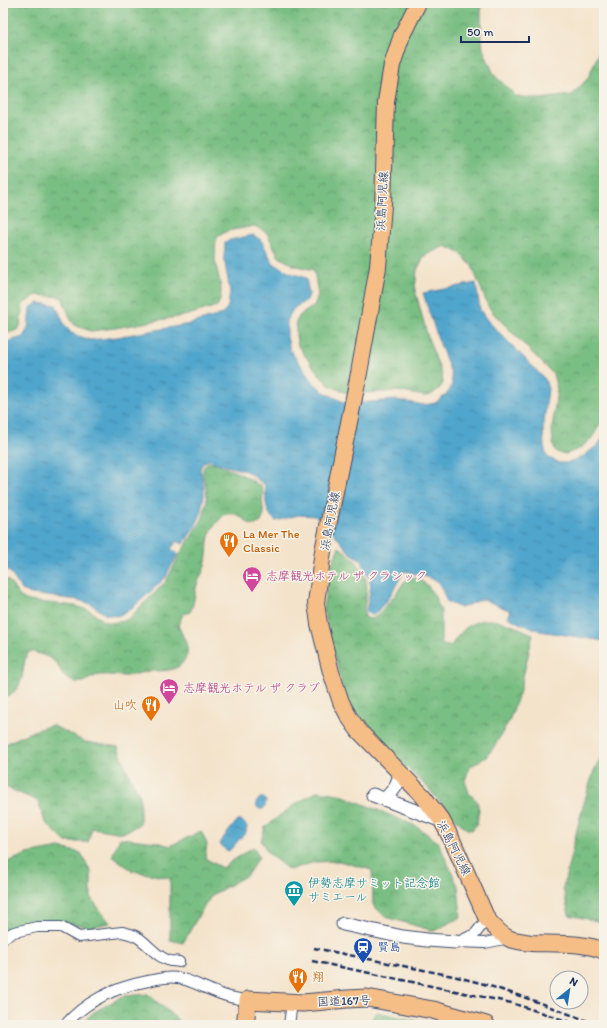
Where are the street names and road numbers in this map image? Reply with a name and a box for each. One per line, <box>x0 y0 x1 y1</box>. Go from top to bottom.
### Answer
street label: 浜島阿児線 <box>373 171 391 231</box>
street label: 浜島阿児線 <box>317 490 343 552</box>
street label: 浜島阿児線 <box>434 818 474 878</box>
street label: 国道167号 <box>317 993 371 1009</box>

